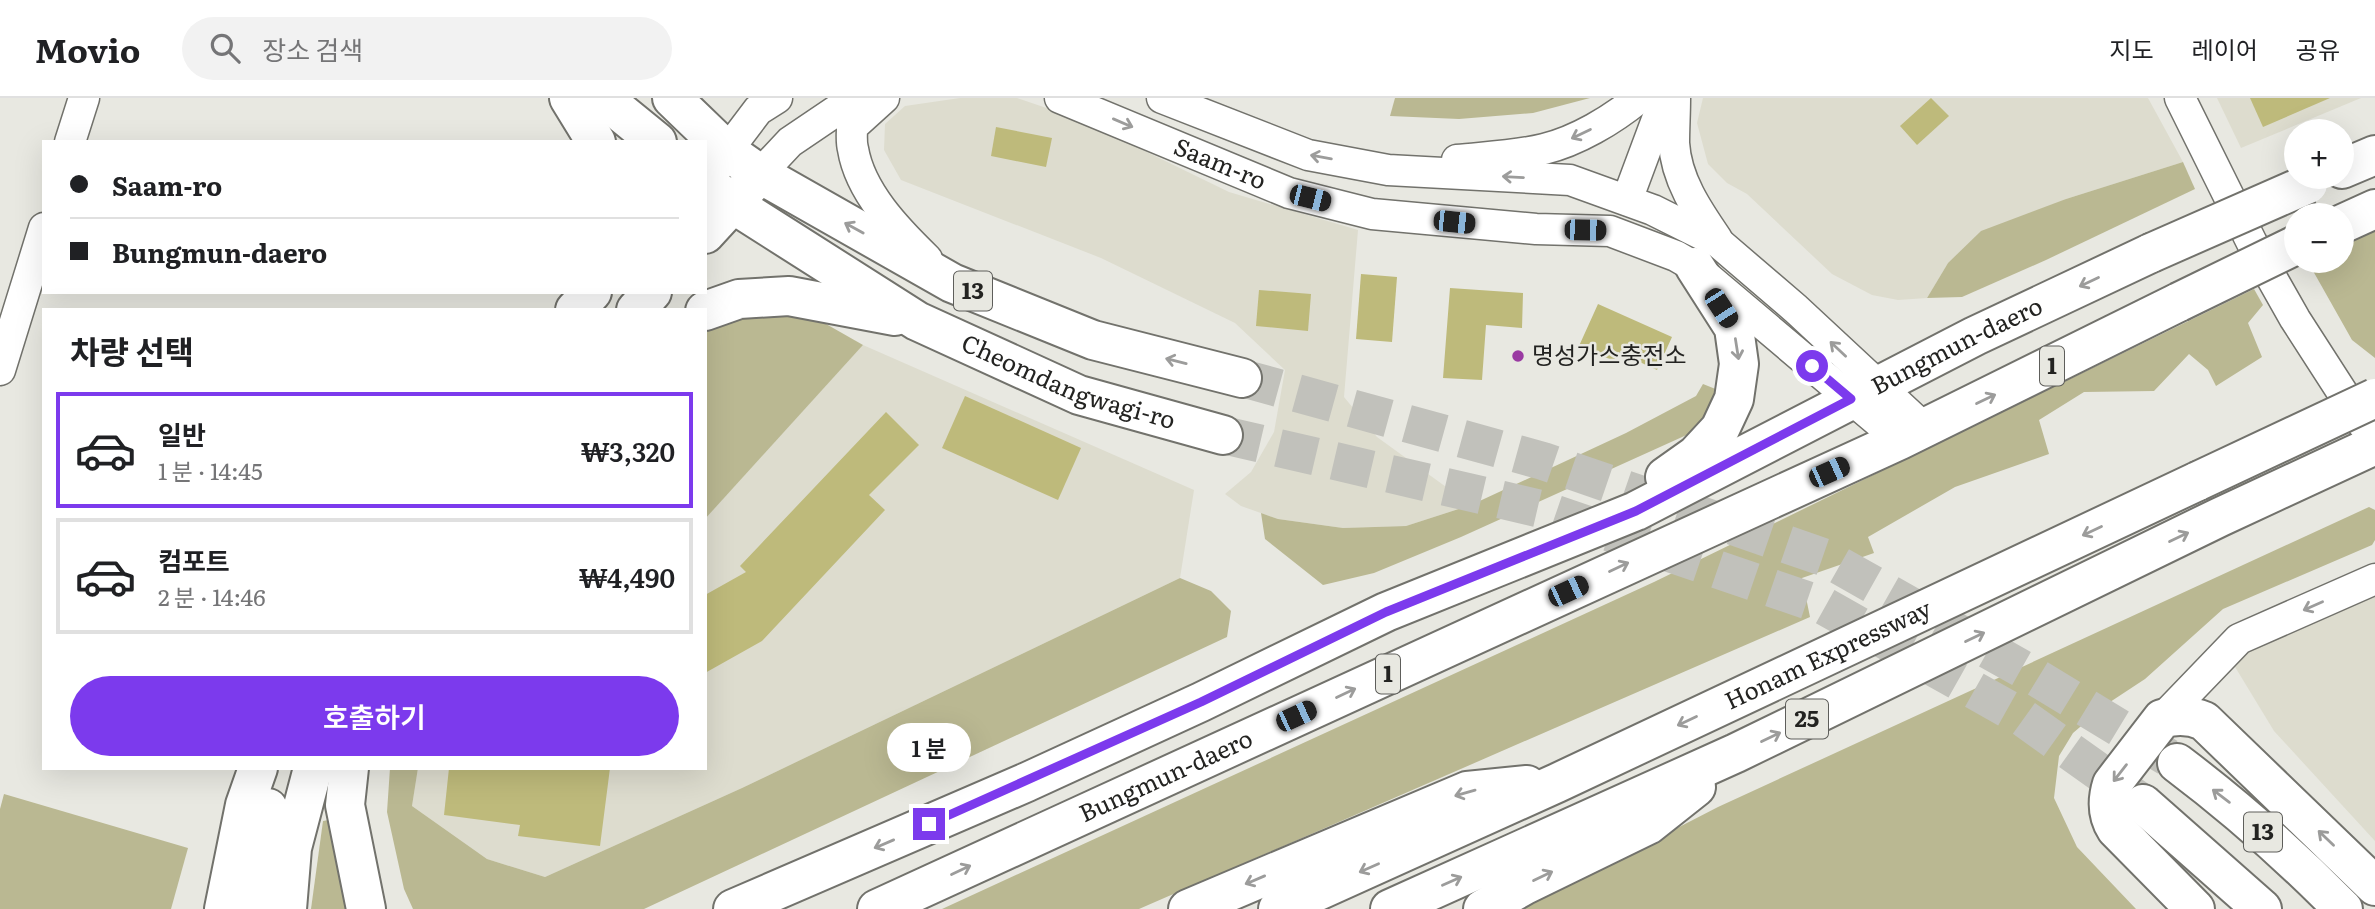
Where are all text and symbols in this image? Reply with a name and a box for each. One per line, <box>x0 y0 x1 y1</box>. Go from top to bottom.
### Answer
search box <box>182 17 672 80</box>
text: Movio <box>35 24 140 73</box>
icon: search <box>206 29 244 67</box>
text: 장소 검색 <box>262 29 363 68</box>
text: 지도 <box>2109 31 2154 66</box>
text: 레이어 <box>2192 31 2258 66</box>
text: 공유 <box>2296 31 2340 66</box>
one-way arrow <box>1112 118 1134 131</box>
map controls <box>2284 119 2354 273</box>
button: + <box>2284 119 2354 189</box>
street label: Saam-ro <box>1169 127 1272 197</box>
one-way arrow <box>1571 127 1592 141</box>
one-way arrow <box>1310 150 1333 163</box>
text: Saam-ro <box>112 165 222 204</box>
one-way arrow <box>1502 170 1525 183</box>
car <box>1288 183 1333 213</box>
button: − <box>2284 203 2354 273</box>
car <box>1433 209 1476 235</box>
car <box>1564 219 1607 241</box>
one-way arrow <box>844 221 865 234</box>
text: Bungmun-daero <box>112 232 327 271</box>
road number: 13 <box>954 272 992 310</box>
one-way arrow <box>2079 276 2100 289</box>
car <box>1701 285 1742 331</box>
street label: Bungmun-daero <box>1864 287 2048 402</box>
street label: Cheomdangwagi-ro <box>956 324 1180 436</box>
text: 차량 선택 <box>70 326 194 374</box>
place label: 명성가스충전소 <box>1532 336 1687 371</box>
one-way arrow <box>1731 337 1744 359</box>
one-way arrow <box>1829 341 1847 357</box>
road number: 1 <box>2040 346 2064 386</box>
marker: 명성가스충전소 <box>1510 348 1526 364</box>
route start <box>1796 350 1828 382</box>
one-way arrow <box>1165 354 1188 367</box>
one-way arrow <box>1975 391 1996 405</box>
text: 일반 <box>158 414 206 453</box>
icon: car <box>74 419 137 482</box>
text: ₩3,320 <box>581 431 675 470</box>
text: 1 분 · 14:45 <box>158 453 263 487</box>
car <box>1806 454 1853 490</box>
one-way arrow <box>2082 525 2103 538</box>
one-way arrow <box>2168 529 2189 543</box>
text: 컴포트 <box>158 540 230 579</box>
icon: car <box>74 545 137 608</box>
text: ₩4,490 <box>579 557 675 596</box>
one-way arrow <box>1608 560 1629 573</box>
car <box>1545 573 1592 609</box>
text: 2 분 · 14:46 <box>158 579 266 613</box>
street label: Honam Expressway <box>1718 589 1936 717</box>
one-way arrow <box>2302 600 2324 613</box>
one-way arrow <box>1964 629 1985 643</box>
road number: 1 <box>1376 654 1400 694</box>
button: 호출하기 <box>70 676 679 756</box>
one-way arrow <box>1334 686 1356 699</box>
car <box>1273 698 1320 734</box>
road number: 25 <box>1786 699 1828 738</box>
one-way arrow <box>1677 715 1698 729</box>
street label: Bungmun-daero <box>1072 719 1258 829</box>
callout: 1 분 <box>887 722 971 772</box>
one-way arrow <box>1760 729 1781 743</box>
text: 1 분 <box>911 730 947 764</box>
one-way arrow <box>2113 763 2128 781</box>
one-way arrow <box>1454 787 1477 800</box>
one-way arrow <box>2212 789 2231 804</box>
route end <box>913 808 945 840</box>
road number: 13 <box>2244 812 2282 852</box>
one-way arrow <box>2318 830 2335 847</box>
one-way arrow <box>874 838 895 851</box>
one-way arrow <box>1359 862 1380 875</box>
one-way arrow <box>950 863 971 877</box>
one-way arrow <box>1532 869 1553 882</box>
one-way arrow <box>1441 874 1462 887</box>
one-way arrow <box>1245 875 1267 888</box>

